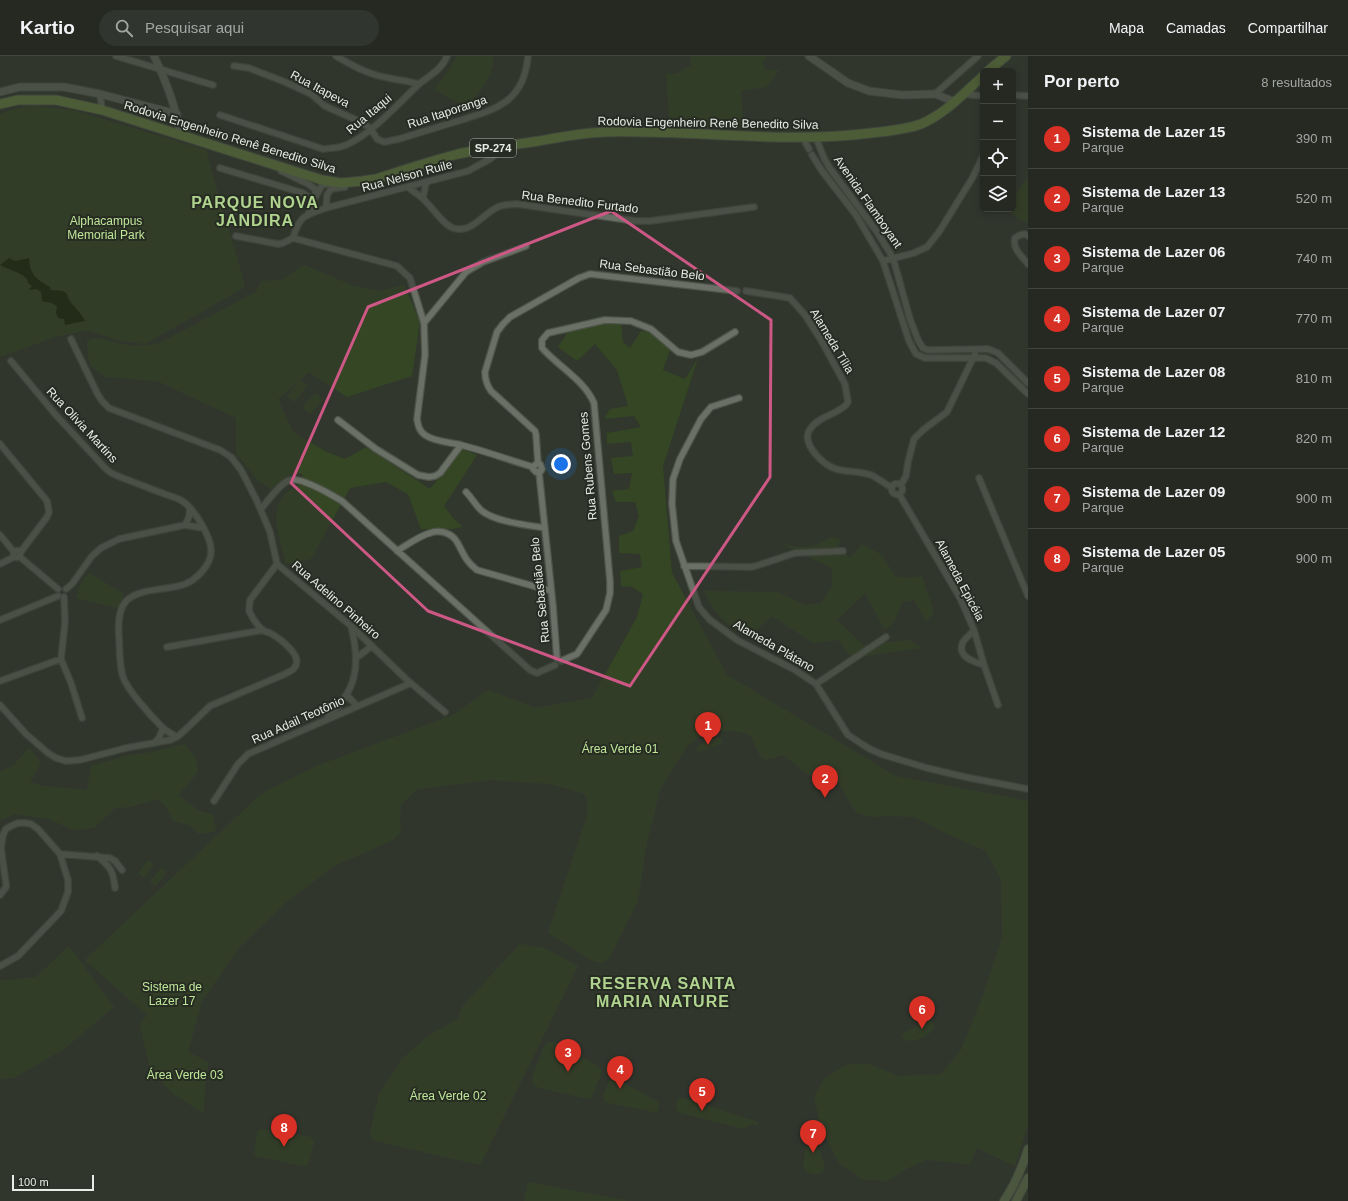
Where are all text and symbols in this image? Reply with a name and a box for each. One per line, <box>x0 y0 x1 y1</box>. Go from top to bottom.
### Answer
search box <box>99 10 379 46</box>
text: Kartio <box>20 17 75 38</box>
icon: search <box>113 17 135 39</box>
text: Pesquisar aqui <box>145 19 244 36</box>
text: Mapa <box>1109 20 1144 36</box>
text: Camadas <box>1166 20 1226 36</box>
text: Compartilhar <box>1248 20 1328 36</box>
street label: Rua Itapeva <box>288 68 352 111</box>
map controls <box>980 68 1016 212</box>
button: + <box>980 68 1016 104</box>
text: Por perto <box>1044 72 1120 91</box>
text: 8 resultados <box>1261 75 1332 90</box>
street label: Rua Itaqui <box>344 91 394 137</box>
street label: Rua Itaporanga <box>405 92 489 131</box>
street label: Rodovia Engenheiro Renê Benedito Silva <box>122 98 338 176</box>
button: − <box>980 104 1016 140</box>
street label: Rodovia Engenheiro Renê Benedito Silva <box>597 114 819 132</box>
text: Sistema de Lazer 15 <box>1082 123 1225 140</box>
text: 1 <box>1053 131 1061 146</box>
text: 390 m <box>1296 131 1332 146</box>
road number: SP-274 <box>470 139 516 157</box>
button: locate <box>980 140 1016 176</box>
text: Parque <box>1082 140 1124 155</box>
street label: Avenida Flamboyant <box>831 153 905 251</box>
street label: Rua Nelson Ruile <box>360 157 454 195</box>
button: layers <box>980 176 1016 212</box>
text: Sistema de Lazer 13 <box>1082 183 1225 200</box>
street label: Rua Benedito Furtado <box>521 188 639 216</box>
text: 2 <box>1053 191 1061 206</box>
text: 520 m <box>1296 191 1332 206</box>
district label: PARQUE NOVA JANDIRA <box>191 194 319 229</box>
text: Parque <box>1082 200 1124 215</box>
park label: Alphacampus Memorial Park <box>67 214 146 242</box>
text: Sistema de Lazer 06 <box>1082 243 1225 260</box>
text: 3 <box>1053 251 1061 266</box>
text: 740 m <box>1296 251 1332 266</box>
street label: Rua Sebastião Belo <box>599 257 706 283</box>
text: Parque <box>1082 260 1124 275</box>
text: Sistema de Lazer 07 <box>1082 303 1225 320</box>
street label: Alameda Tília <box>807 306 857 376</box>
text: 4 <box>1053 311 1061 326</box>
text: 770 m <box>1296 311 1332 326</box>
text: Parque <box>1082 320 1124 335</box>
text: Sistema de Lazer 08 <box>1082 363 1225 380</box>
text: 5 <box>1053 371 1061 386</box>
text: 810 m <box>1296 371 1332 386</box>
text: Parque <box>1082 380 1124 395</box>
street label: Rua Olivia Martins <box>43 384 121 466</box>
street label: Rua Rubens Gomes <box>576 411 600 521</box>
text: Sistema de Lazer 12 <box>1082 423 1225 440</box>
text: 6 <box>1053 431 1061 446</box>
text: 820 m <box>1296 431 1332 446</box>
text: Parque <box>1082 440 1124 455</box>
your location <box>551 454 571 474</box>
text: Sistema de Lazer 09 <box>1082 483 1225 500</box>
text: 7 <box>1053 491 1061 506</box>
text: 900 m <box>1296 491 1332 506</box>
text: Parque <box>1082 500 1124 515</box>
street label: Rua Sebastião Belo <box>527 536 553 643</box>
street label: Alameda Epicéia <box>933 537 987 623</box>
text: Sistema de Lazer 05 <box>1082 543 1225 560</box>
text: 8 <box>1053 551 1061 566</box>
text: 900 m <box>1296 551 1332 566</box>
street label: Rua Adelino Pinheiro <box>289 558 383 642</box>
text: Parque <box>1082 560 1124 575</box>
street label: Alameda Plátano <box>731 617 817 675</box>
street label: Rua Adail Teotônio <box>250 693 347 747</box>
pin: 1 <box>695 712 721 745</box>
park label: Área Verde 01 <box>582 741 659 756</box>
pin: 2 <box>812 765 838 798</box>
district label: RESERVA SANTA MARIA NATURE <box>590 975 736 1010</box>
park label: Sistema de Lazer 17 <box>142 980 202 1008</box>
pin: 6 <box>909 996 935 1029</box>
pin: 3 <box>555 1039 581 1072</box>
pin: 4 <box>607 1056 633 1089</box>
park label: Área Verde 03 <box>147 1067 224 1082</box>
pin: 5 <box>689 1078 715 1111</box>
park label: Área Verde 02 <box>410 1088 487 1103</box>
pin: 8 <box>271 1114 297 1147</box>
pin: 7 <box>800 1120 826 1153</box>
scale bar <box>12 1173 94 1192</box>
text: 100 m <box>18 1176 49 1188</box>

